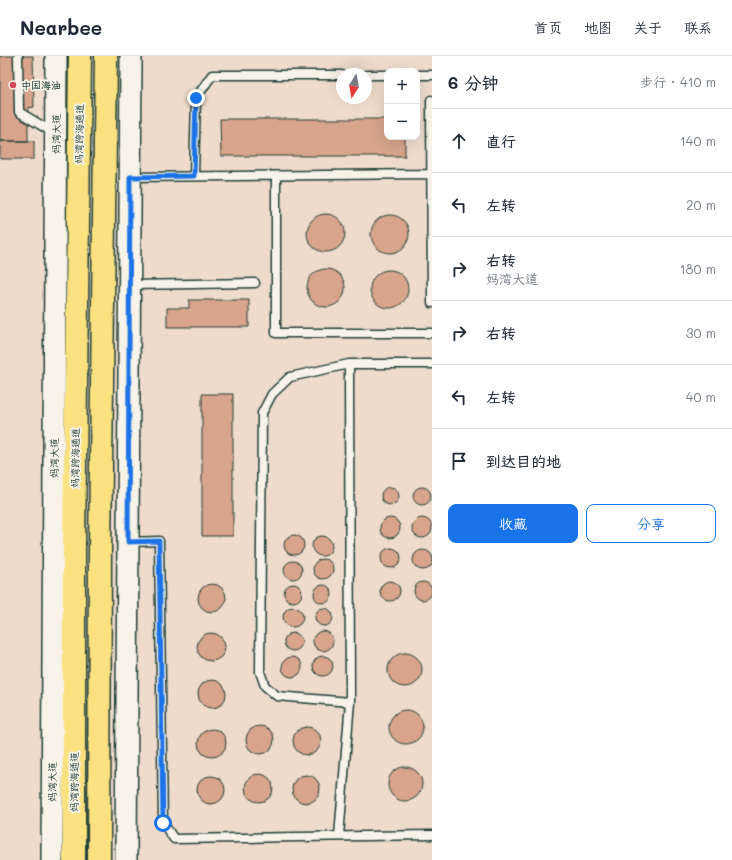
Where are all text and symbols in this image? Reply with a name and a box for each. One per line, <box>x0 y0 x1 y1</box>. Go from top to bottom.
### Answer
text: Nearbee <box>20 15 102 40</box>
text: 首页 <box>534 18 562 37</box>
text: 地图 <box>584 18 612 37</box>
text: 关于 <box>634 18 662 37</box>
text: 联系 <box>684 18 712 37</box>
north arrow <box>336 68 372 104</box>
map controls <box>384 68 420 140</box>
button: + <box>384 68 420 104</box>
text: 6 分钟 <box>448 71 498 93</box>
text: 步行 · 410 m <box>640 73 716 90</box>
place label: 中国海油 <box>21 78 61 92</box>
marker: 中国海油 <box>8 80 18 90</box>
route end <box>187 89 205 107</box>
street label: 妈湾跨海通道 <box>71 104 87 164</box>
button: − <box>384 104 420 140</box>
street label: 妈湾大道 <box>49 114 63 154</box>
icon: ahead <box>448 130 470 152</box>
text: 直行 <box>486 131 516 151</box>
text: 140 m <box>680 132 716 149</box>
icon: left <box>448 194 470 216</box>
text: 左转 <box>486 195 516 215</box>
text: 20 m <box>686 196 716 213</box>
text: 右转 <box>486 250 516 270</box>
icon: right <box>448 258 470 280</box>
text: 180 m <box>680 260 716 277</box>
text: 妈湾大道 <box>486 270 538 287</box>
icon: right <box>448 322 470 344</box>
text: 右转 <box>486 323 516 343</box>
text: 30 m <box>686 324 716 341</box>
icon: left <box>448 386 470 408</box>
text: 左转 <box>486 387 516 407</box>
text: 40 m <box>686 388 716 405</box>
street label: 妈湾跨海通道 <box>67 428 83 488</box>
street label: 妈湾大道 <box>47 438 61 478</box>
icon: arrive <box>448 450 470 472</box>
text: 到达目的地 <box>486 451 561 471</box>
button: 收藏 <box>448 504 578 543</box>
button: 分享 <box>586 504 716 543</box>
street label: 妈湾跨海通道 <box>67 752 81 812</box>
street label: 妈湾大道 <box>45 762 59 802</box>
route start <box>154 814 172 832</box>

